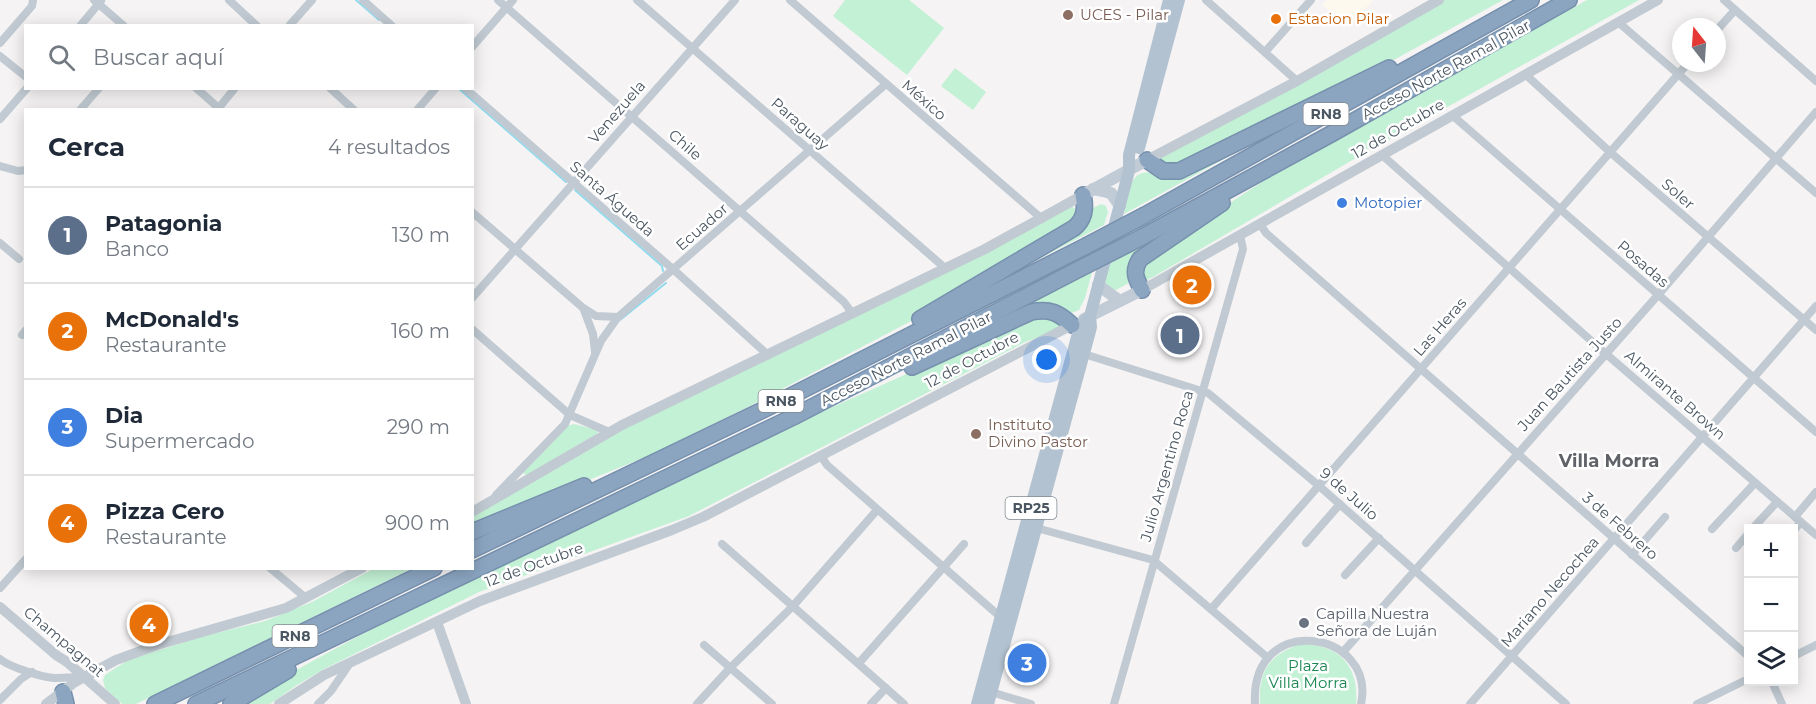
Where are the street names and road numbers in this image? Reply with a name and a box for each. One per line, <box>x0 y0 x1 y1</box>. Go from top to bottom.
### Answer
street label: Acceso Norte Ramal Pilar <box>1358 15 1533 124</box>
street label: México <box>898 75 951 124</box>
street label: Venezuela <box>584 76 649 147</box>
street label: Paraguay <box>767 93 834 155</box>
street label: 12 de Octubre <box>1348 94 1447 163</box>
road number: RN8 <box>1304 103 1348 125</box>
street label: Chile <box>665 125 706 164</box>
street label: Santa Águeda <box>566 157 659 241</box>
street label: Soler <box>1658 174 1699 213</box>
street label: Ecuador <box>672 199 732 254</box>
street label: Posadas <box>1614 236 1673 291</box>
street label: Las Heras <box>1409 293 1470 360</box>
street label: Acceso Norte Ramal Pilar <box>817 307 995 410</box>
street label: Juan Bautista Justo <box>1513 313 1626 435</box>
street label: 12 de Octubre <box>922 327 1022 392</box>
street label: Almirante Brown <box>1621 346 1730 444</box>
street label: Julio Argentino Roca <box>1136 388 1197 545</box>
road number: RN8 <box>758 390 804 412</box>
street label: 9 de Julio <box>1316 463 1382 524</box>
street label: 3 de Febrero <box>1579 488 1662 564</box>
road number: RP25 <box>1006 497 1056 519</box>
street label: Mariano Necochea <box>1496 532 1603 651</box>
street label: 12 de Octubre <box>482 538 586 591</box>
street label: Champagnat <box>20 602 109 681</box>
road number: RN8 <box>272 625 318 647</box>

